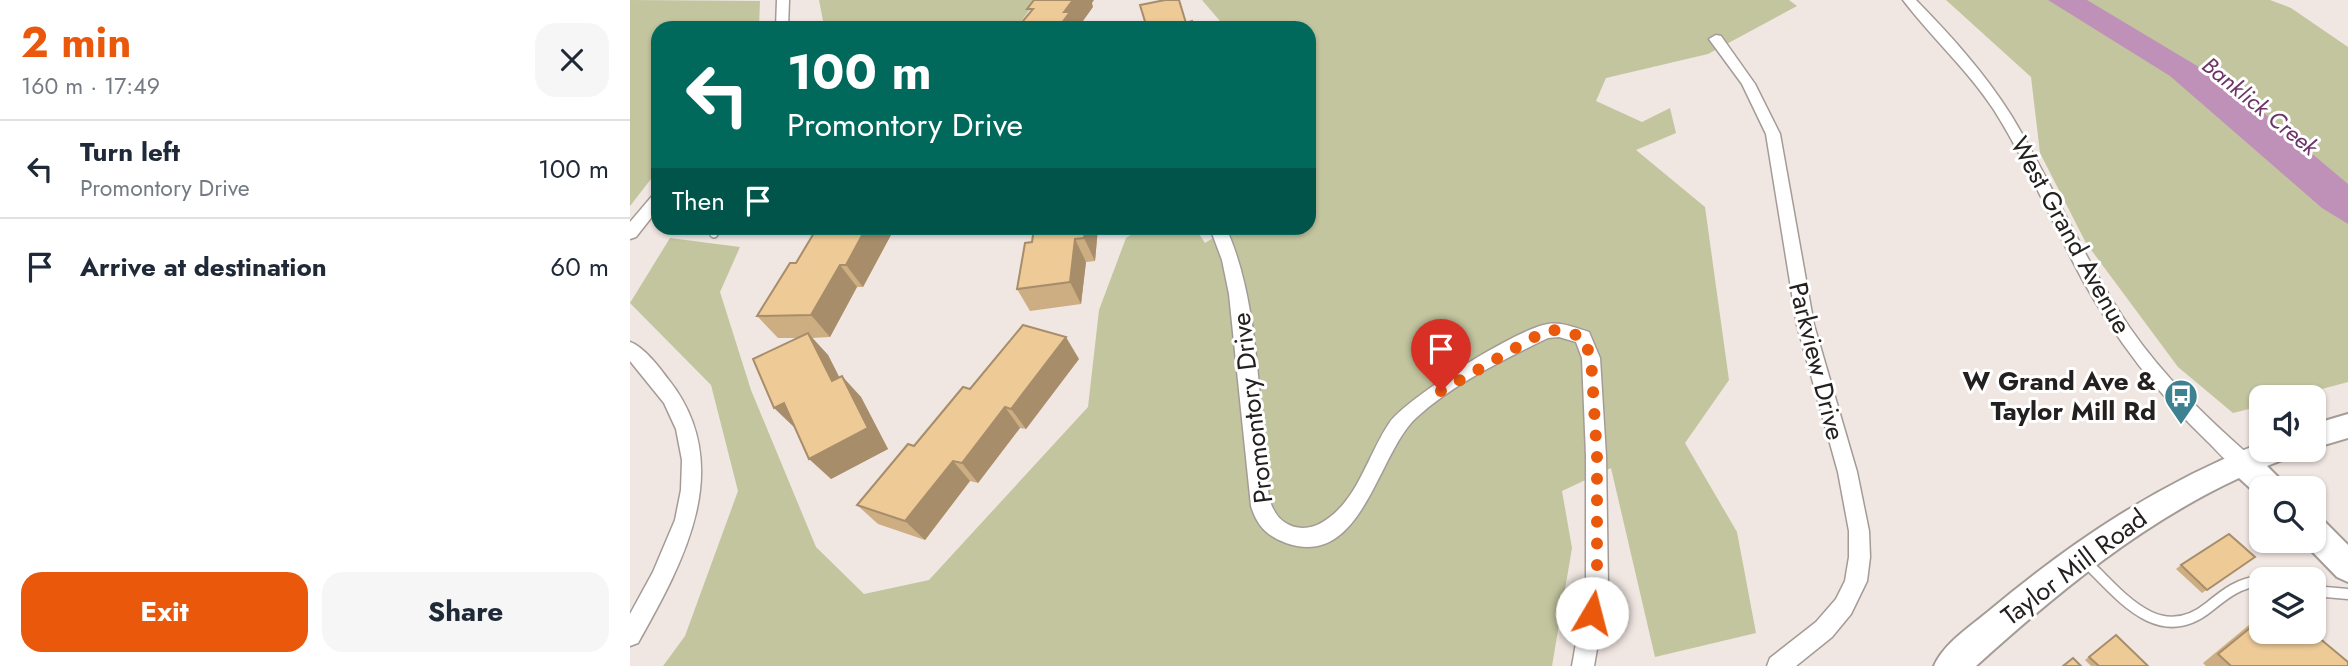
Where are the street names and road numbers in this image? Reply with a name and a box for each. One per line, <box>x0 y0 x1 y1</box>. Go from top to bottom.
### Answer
street label: West Grand Avenue <box>2001 129 2141 341</box>
street label: Parkview Drive <box>1779 278 1855 444</box>
street label: Promontory Drive <box>1221 311 1283 505</box>
street label: Taylor Mill Road <box>1993 500 2155 634</box>

